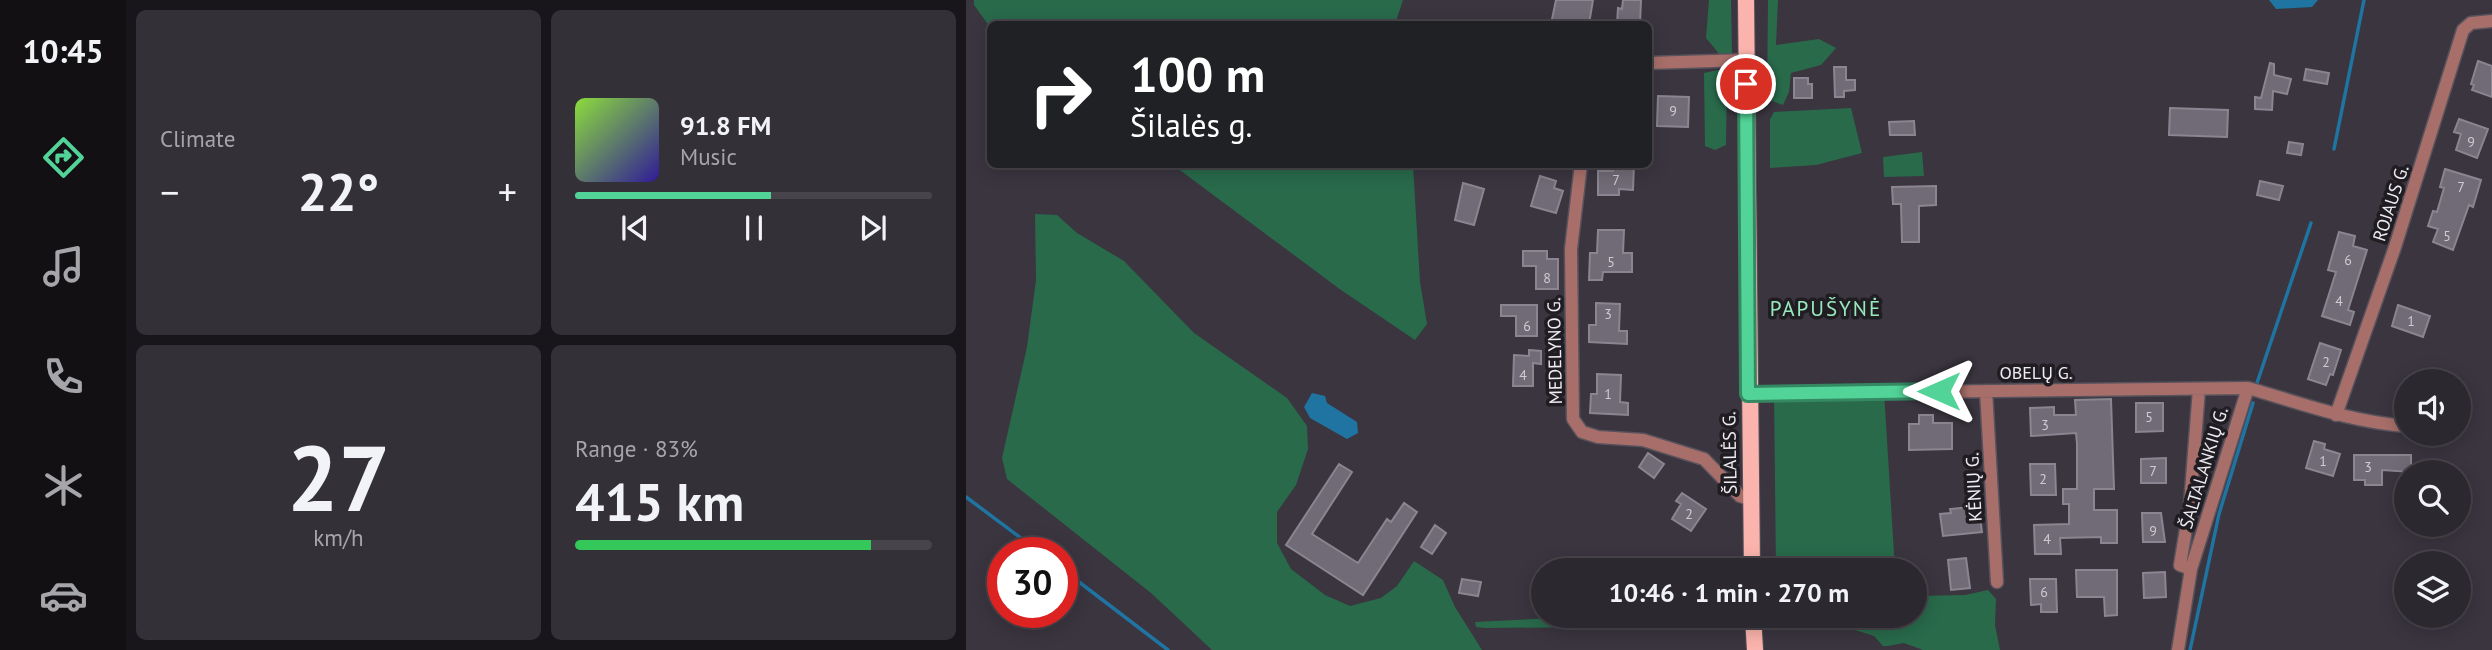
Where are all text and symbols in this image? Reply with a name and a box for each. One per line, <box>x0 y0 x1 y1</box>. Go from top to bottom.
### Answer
text: 10:45 <box>22 30 104 72</box>
text: 100 m <box>1130 42 1265 106</box>
icon: right <box>1015 49 1106 140</box>
pin <box>1716 54 1776 114</box>
icon: arrive <box>1727 65 1765 103</box>
house number: 9 <box>1669 102 1677 120</box>
text: Šilalės g. <box>1130 104 1252 146</box>
text: 91.8 FM <box>680 109 771 142</box>
text: Climate <box>160 124 235 153</box>
icon: directions <box>39 133 88 182</box>
house number: 9 <box>2467 133 2475 151</box>
text: Music <box>680 142 737 171</box>
text: 22° <box>298 158 379 225</box>
street label: ROJAUS G. <box>2367 162 2414 244</box>
text: − <box>160 167 179 216</box>
text: + <box>498 167 517 216</box>
house number: 7 <box>1612 171 1620 189</box>
house number: 7 <box>2457 178 2465 196</box>
icon: previous <box>616 209 654 247</box>
icon: pause <box>735 209 773 247</box>
icon: next <box>854 209 892 247</box>
house number: 5 <box>2443 227 2451 245</box>
icon: music <box>39 242 88 291</box>
house number: 6 <box>2344 251 2352 269</box>
house number: 5 <box>1607 253 1615 271</box>
house number: 8 <box>1543 269 1551 287</box>
house number: 4 <box>2335 292 2343 310</box>
district label: PAPUŠYNĖ <box>1770 295 1882 322</box>
street label: MEDELYNO G. <box>1542 297 1567 405</box>
house number: 3 <box>1604 305 1612 323</box>
house number: 1 <box>2407 312 2415 330</box>
house number: 6 <box>1523 317 1531 335</box>
icon: phone <box>39 352 88 401</box>
house number: 2 <box>2322 353 2330 371</box>
position arrow <box>1902 354 1976 428</box>
street label: OBELŲ G. <box>1999 361 2073 384</box>
house number: 4 <box>1519 366 1527 384</box>
map controls <box>2394 369 2471 628</box>
button: sound <box>2394 369 2471 446</box>
house number: 1 <box>1604 385 1612 403</box>
street label: ŠALTALANKIŲ G. <box>2174 404 2233 532</box>
house number: 5 <box>2145 408 2153 426</box>
street label: ŠILALĖS G. <box>1717 411 1742 495</box>
house number: 3 <box>2041 416 2049 434</box>
text: 27 <box>287 418 390 536</box>
text: Range · 83% <box>575 434 698 463</box>
street label: KĖNIŲ G. <box>1960 452 1987 522</box>
house number: 1 <box>2319 452 2327 470</box>
house number: 3 <box>2364 458 2372 476</box>
button: search <box>2394 460 2471 537</box>
icon: climate <box>39 461 88 510</box>
house number: 7 <box>2149 462 2157 480</box>
text: 415 km <box>575 468 744 535</box>
house number: 2 <box>2039 470 2047 488</box>
house number: 2 <box>1685 505 1693 523</box>
house number: 9 <box>2149 522 2157 540</box>
text: km/h <box>313 523 364 552</box>
house number: 4 <box>2043 530 2051 548</box>
speed limit sign: 30 <box>987 537 1078 628</box>
button: layers <box>2394 551 2471 628</box>
icon: car <box>39 571 88 620</box>
text: 10:46 · 1 min · 270 m <box>1609 576 1849 609</box>
house number: 6 <box>2040 583 2048 601</box>

